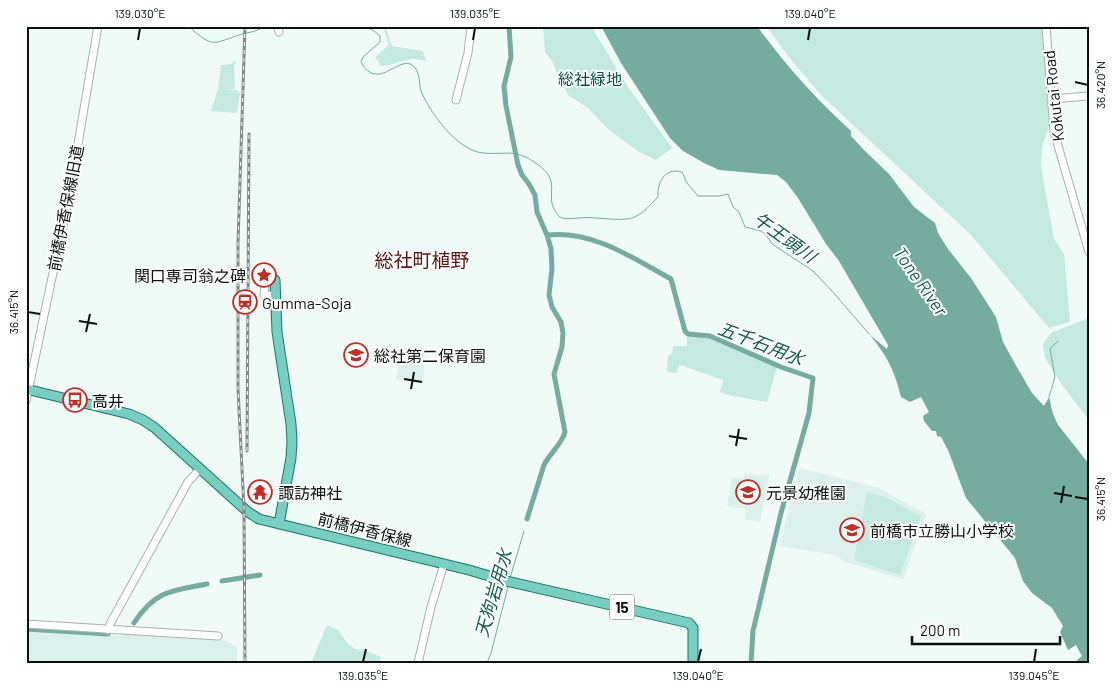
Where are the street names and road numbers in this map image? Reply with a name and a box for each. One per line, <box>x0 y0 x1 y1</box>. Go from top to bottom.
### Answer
street label: Kokutai Road <box>1039 49 1067 143</box>
street label: 前橋伊香保線旧道 <box>43 143 87 273</box>
street label: 前橋伊香保線 <box>316 508 414 550</box>
road number: 15 <box>610 594 634 620</box>

